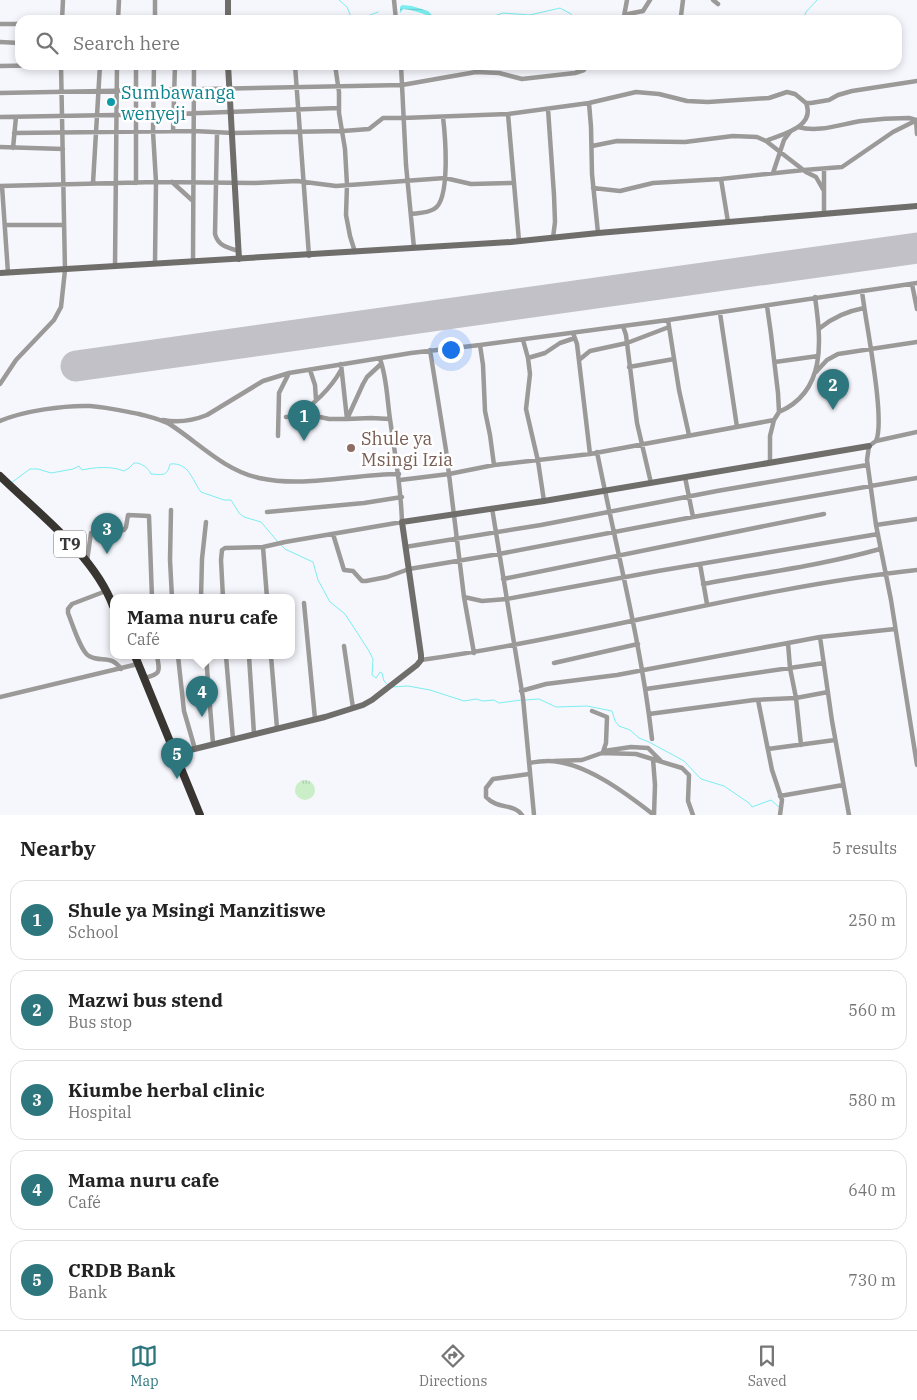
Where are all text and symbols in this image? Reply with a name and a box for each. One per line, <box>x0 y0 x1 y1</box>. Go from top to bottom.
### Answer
search box <box>15 15 902 70</box>
icon: search <box>33 29 61 57</box>
text: Search here <box>73 31 180 55</box>
place label: Sumbawanga wenyeji <box>121 81 235 125</box>
marker: Sumbawanga wenyeji <box>105 96 117 108</box>
your location <box>438 337 464 363</box>
pin: 2 <box>817 369 849 410</box>
pin: 1 <box>288 400 320 441</box>
place label: Shule ya Msingi Izia <box>361 427 453 471</box>
marker: Shule ya Msingi Izia <box>345 442 357 454</box>
pin: 3 <box>91 513 123 554</box>
road number: T9 <box>54 530 86 558</box>
popup <box>110 594 295 659</box>
text: Mama nuru cafe <box>127 605 278 629</box>
text: Café <box>127 629 160 649</box>
pin: 4 <box>186 676 218 717</box>
pin: 5 <box>161 738 193 779</box>
text: Nearby <box>20 834 96 862</box>
text: 5 results <box>832 838 897 858</box>
text: Shule ya Msingi Manzitiswe <box>68 898 326 922</box>
text: 1 <box>32 910 42 930</box>
text: 250 m <box>848 910 896 930</box>
text: School <box>68 922 119 942</box>
text: Mazwi bus stend <box>68 988 223 1012</box>
text: 2 <box>32 1000 42 1020</box>
text: 560 m <box>848 1000 896 1020</box>
text: Bus stop <box>68 1012 132 1032</box>
text: Kiumbe herbal clinic <box>68 1078 265 1102</box>
text: 3 <box>32 1090 42 1110</box>
text: 580 m <box>848 1090 896 1110</box>
text: Hospital <box>68 1102 131 1122</box>
text: Mama nuru cafe <box>68 1168 219 1192</box>
text: 4 <box>32 1180 42 1200</box>
text: 640 m <box>848 1180 896 1200</box>
text: Café <box>68 1192 101 1212</box>
text: CRDB Bank <box>68 1258 175 1282</box>
text: 5 <box>32 1270 42 1290</box>
text: 730 m <box>848 1270 896 1290</box>
text: Bank <box>68 1282 107 1302</box>
tab: Map <box>130 1342 159 1390</box>
tab: Directions <box>419 1342 487 1390</box>
tab: Saved <box>748 1342 787 1390</box>

